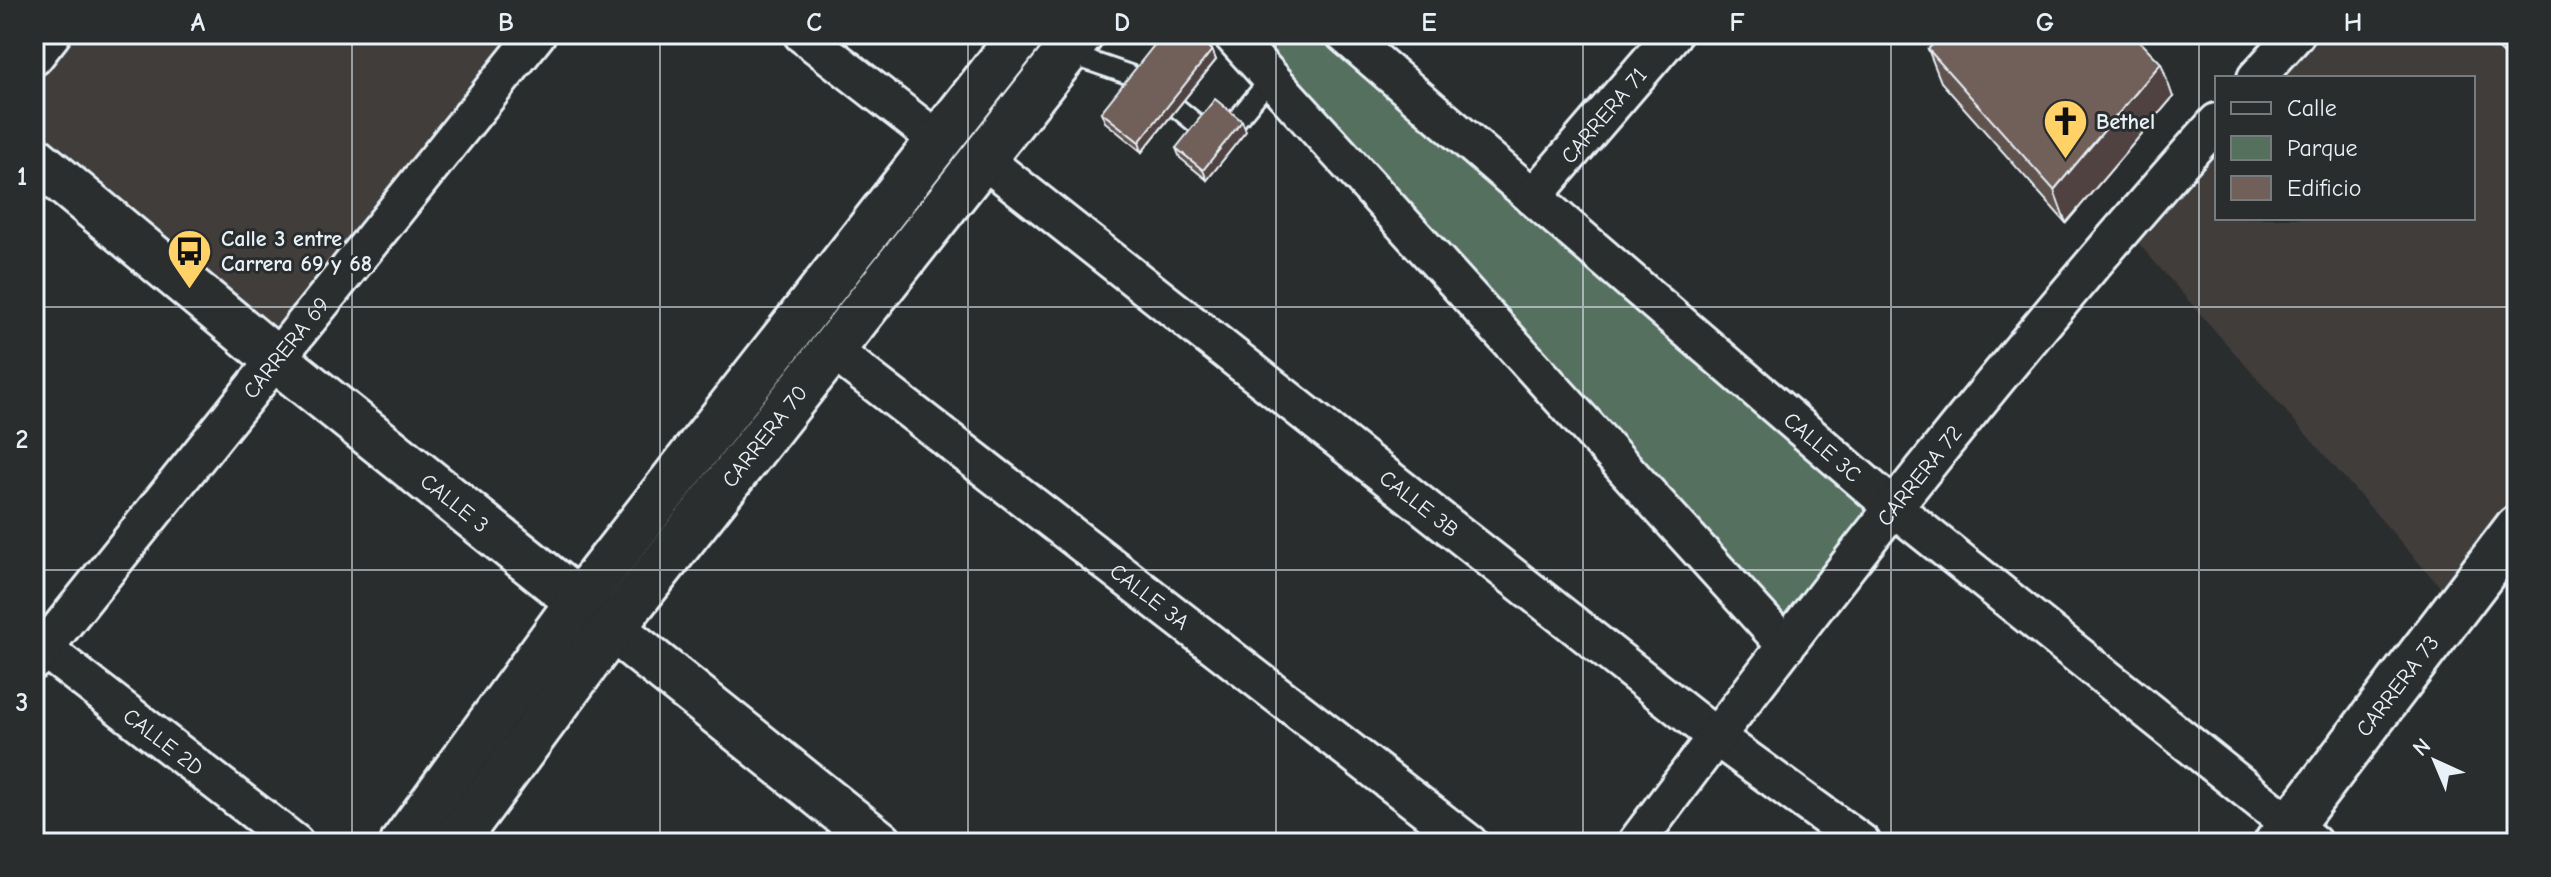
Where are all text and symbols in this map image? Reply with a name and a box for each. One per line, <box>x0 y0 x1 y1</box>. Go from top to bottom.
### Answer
text: A <box>191 8 206 38</box>
text: B <box>498 8 514 38</box>
text: C <box>806 8 822 38</box>
text: D <box>1114 8 1130 38</box>
text: E <box>1421 8 1437 38</box>
text: F <box>1729 8 1745 38</box>
text: G <box>2036 8 2054 38</box>
text: H <box>2344 8 2362 38</box>
street label: CARRERA 71 <box>1556 62 1653 169</box>
legend <box>2215 76 2475 220</box>
text: Calle <box>2287 94 2337 122</box>
church icon: Bethel <box>2041 97 2089 160</box>
place label: Bethel <box>2096 109 2155 135</box>
text: Parque <box>2287 134 2358 162</box>
text: 1 <box>17 162 27 192</box>
text: Edificio <box>2287 174 2362 202</box>
place label: Calle 3 entre Carrera 69 y 68 <box>221 226 372 277</box>
bus stop icon: Calle 3 entre Carrera 69 y 68 <box>166 227 214 290</box>
street label: CARRERA 69 <box>238 292 335 404</box>
street label: CARRERA 70 <box>717 380 813 493</box>
street label: CALLE 3C <box>1778 407 1866 488</box>
street label: CARRERA 72 <box>1872 421 1968 531</box>
text: 2 <box>16 425 28 455</box>
street label: CALLE 3B <box>1374 465 1464 543</box>
street label: CALLE 3 <box>415 468 494 539</box>
street label: CALLE 3A <box>1105 558 1194 636</box>
street label: CARRERA 73 <box>2351 630 2445 742</box>
text: 3 <box>16 688 28 718</box>
street label: CALLE 2D <box>118 703 208 781</box>
north arrow <box>2395 721 2475 801</box>
text: N <box>2408 733 2436 762</box>

